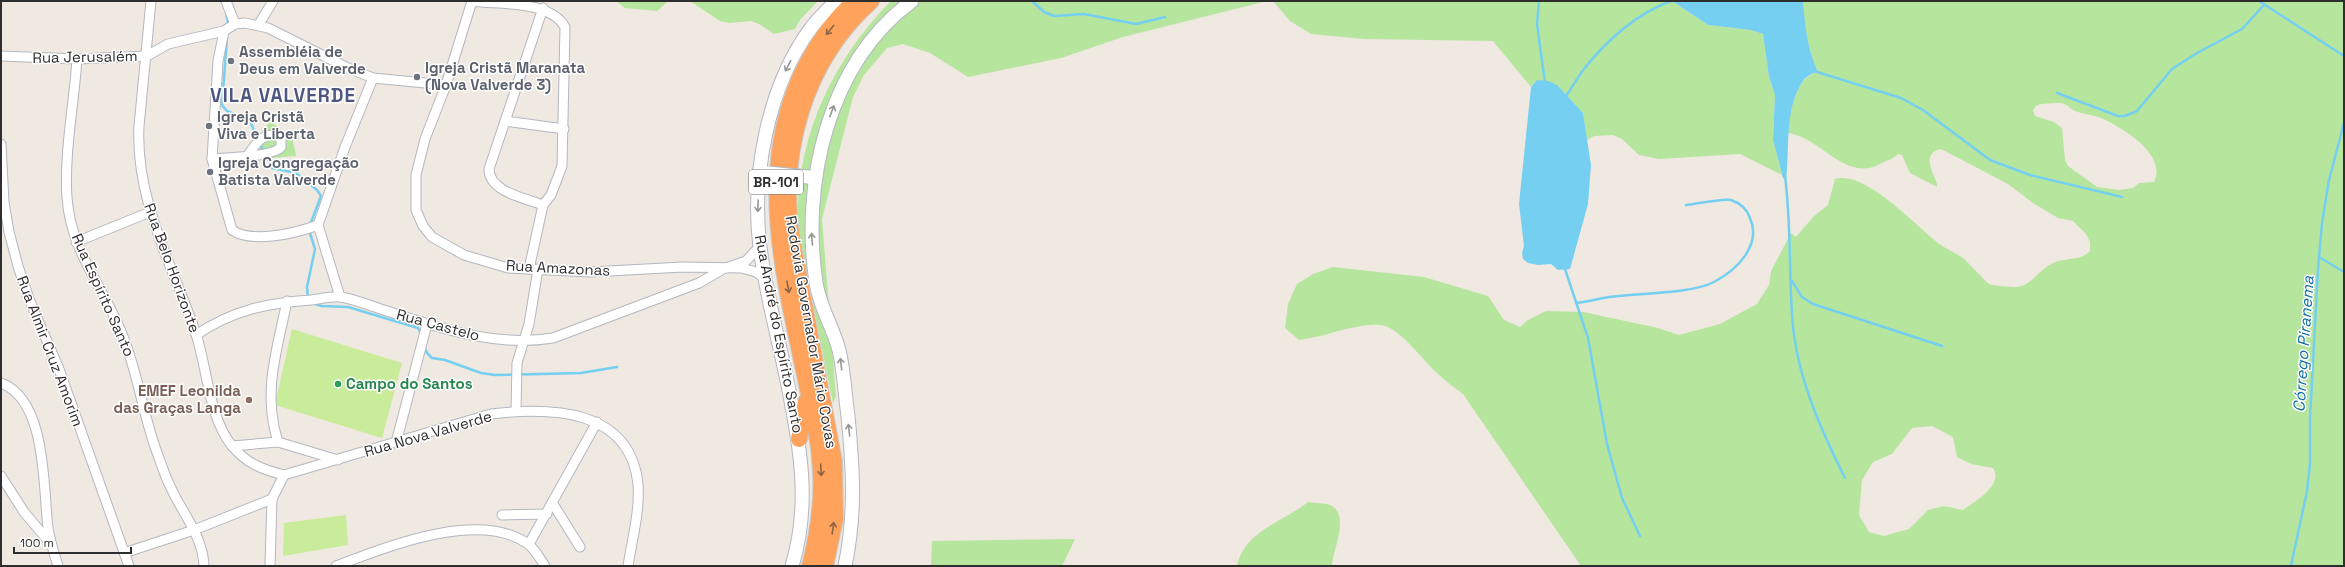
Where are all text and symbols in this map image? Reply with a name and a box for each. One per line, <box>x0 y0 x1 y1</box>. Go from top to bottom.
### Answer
one-way arrow <box>825 25 834 36</box>
place label: Assembléia de Deus em Valverde <box>239 42 366 78</box>
street label: Rua Jerusalém <box>32 46 138 67</box>
marker: Assembléia de Deus em Valverde <box>226 56 236 66</box>
place label: Igreja Cristã Maranata (Nova Valverde 3) <box>425 58 586 94</box>
one-way arrow <box>784 60 791 72</box>
marker: Igreja Cristã Maranata (Nova Valverde 3) <box>412 72 422 82</box>
district label: VILA VALVERDE <box>210 83 356 108</box>
one-way arrow <box>829 105 837 117</box>
place label: Igreja Cristã Viva e Liberta <box>217 107 315 143</box>
marker: Igreja Cristã Viva e Liberta <box>204 121 214 131</box>
place label: Igreja Congregação Batista Valverde <box>218 153 359 189</box>
marker: Igreja Congregação Batista Valverde <box>205 167 215 177</box>
road number: BR-101 <box>749 170 803 194</box>
one-way arrow <box>754 199 762 212</box>
street label: Rua Belo Horizonte <box>140 200 205 335</box>
street label: Rodovia Governador Mário Covas <box>782 214 841 450</box>
street label: Rua Espírito Santo <box>68 230 139 359</box>
one-way arrow <box>809 232 816 245</box>
street label: Rua André do Espírito Santo <box>751 233 808 435</box>
street label: Rua Amazonas <box>505 255 611 280</box>
street label: Rua Almir Cruz Amorim <box>13 273 88 429</box>
water label: Córrego Piranema <box>2288 274 2319 413</box>
one-way arrow <box>784 280 792 293</box>
street label: Rua Castelo <box>394 304 482 345</box>
one-way arrow <box>837 358 845 371</box>
place label: Campo do Santos <box>346 374 473 393</box>
marker: Campo do Santos <box>333 379 343 389</box>
place label: EMEF Leonilda das Graças Langa <box>114 381 241 417</box>
marker: EMEF Leonilda das Graças Langa <box>244 395 254 405</box>
street label: Rua Nova Valverde <box>362 406 494 461</box>
one-way arrow <box>845 424 853 437</box>
one-way arrow <box>817 463 825 476</box>
one-way arrow <box>829 522 837 535</box>
scale bar <box>14 529 131 555</box>
text: 100 m <box>20 535 54 551</box>

